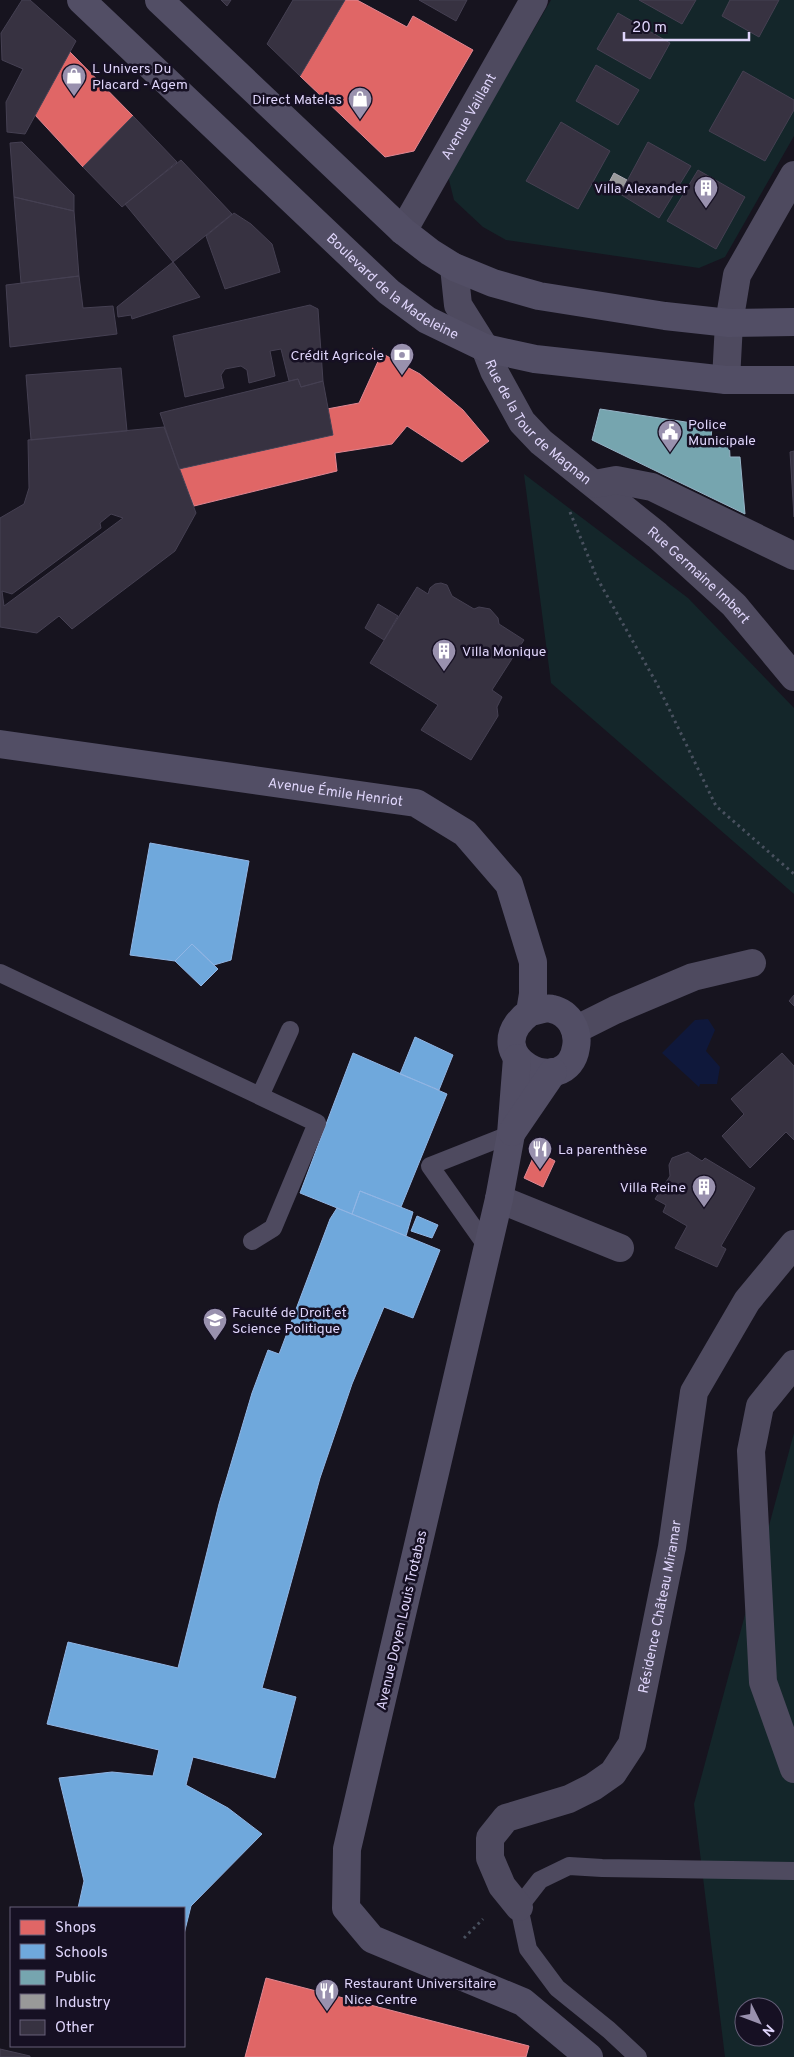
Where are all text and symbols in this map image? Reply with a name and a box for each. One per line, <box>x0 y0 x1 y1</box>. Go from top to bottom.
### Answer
scale bar <box>624 10 749 42</box>
text: 20 m <box>632 19 667 38</box>
place label: L Univers Du Placard - Agem <box>92 61 188 94</box>
shop icon: L Univers Du Placard - Agem <box>61 63 87 97</box>
street label: Avenue Vaillant <box>438 71 501 163</box>
shop icon: Direct Matelas <box>347 86 373 120</box>
place label: Direct Matelas <box>252 92 342 109</box>
building icon: Villa Alexander <box>693 175 719 209</box>
place label: Villa Alexander <box>594 181 689 198</box>
street label: Boulevard de la Madeleine <box>322 230 461 344</box>
bank icon: Crédit Agricole <box>389 342 415 376</box>
place label: Crédit Agricole <box>290 348 384 365</box>
street label: Rue de la Tour de Magnan <box>480 357 594 489</box>
place label: Police Municipale <box>688 417 756 450</box>
public building icon: Police Municipale <box>657 419 683 453</box>
street label: Rue Germaine Imbert <box>643 524 753 628</box>
building icon: Villa Monique <box>431 638 457 672</box>
place label: Villa Monique <box>462 644 546 661</box>
street label: Avenue Émile Henriot <box>267 775 404 811</box>
restaurant icon: La parenthèse <box>527 1136 553 1170</box>
place label: La parenthèse <box>558 1142 647 1159</box>
building icon: Villa Reine <box>691 1174 717 1208</box>
place label: Villa Reine <box>620 1180 686 1197</box>
place label: Faculté de Droit et Science Politique <box>232 1305 347 1338</box>
school or university icon: Faculté de Droit et Science Politique <box>202 1307 228 1341</box>
street label: Résidence Château Miramar <box>635 1518 686 1695</box>
street label: Avenue Doyen Louis Trotabas <box>373 1529 431 1712</box>
legend <box>10 1907 185 2047</box>
text: Shops <box>55 1919 96 1938</box>
text: Schools <box>55 1944 108 1963</box>
text: Public <box>55 1969 96 1988</box>
place label: Restaurant Universitaire Nice Centre <box>344 1976 496 2009</box>
restaurant icon: Restaurant Universitaire Nice Centre <box>314 1978 340 2012</box>
text: Industry <box>55 1994 111 2013</box>
north arrow <box>734 1997 784 2047</box>
text: Other <box>55 2019 94 2038</box>
text: N <box>758 2020 777 2039</box>

